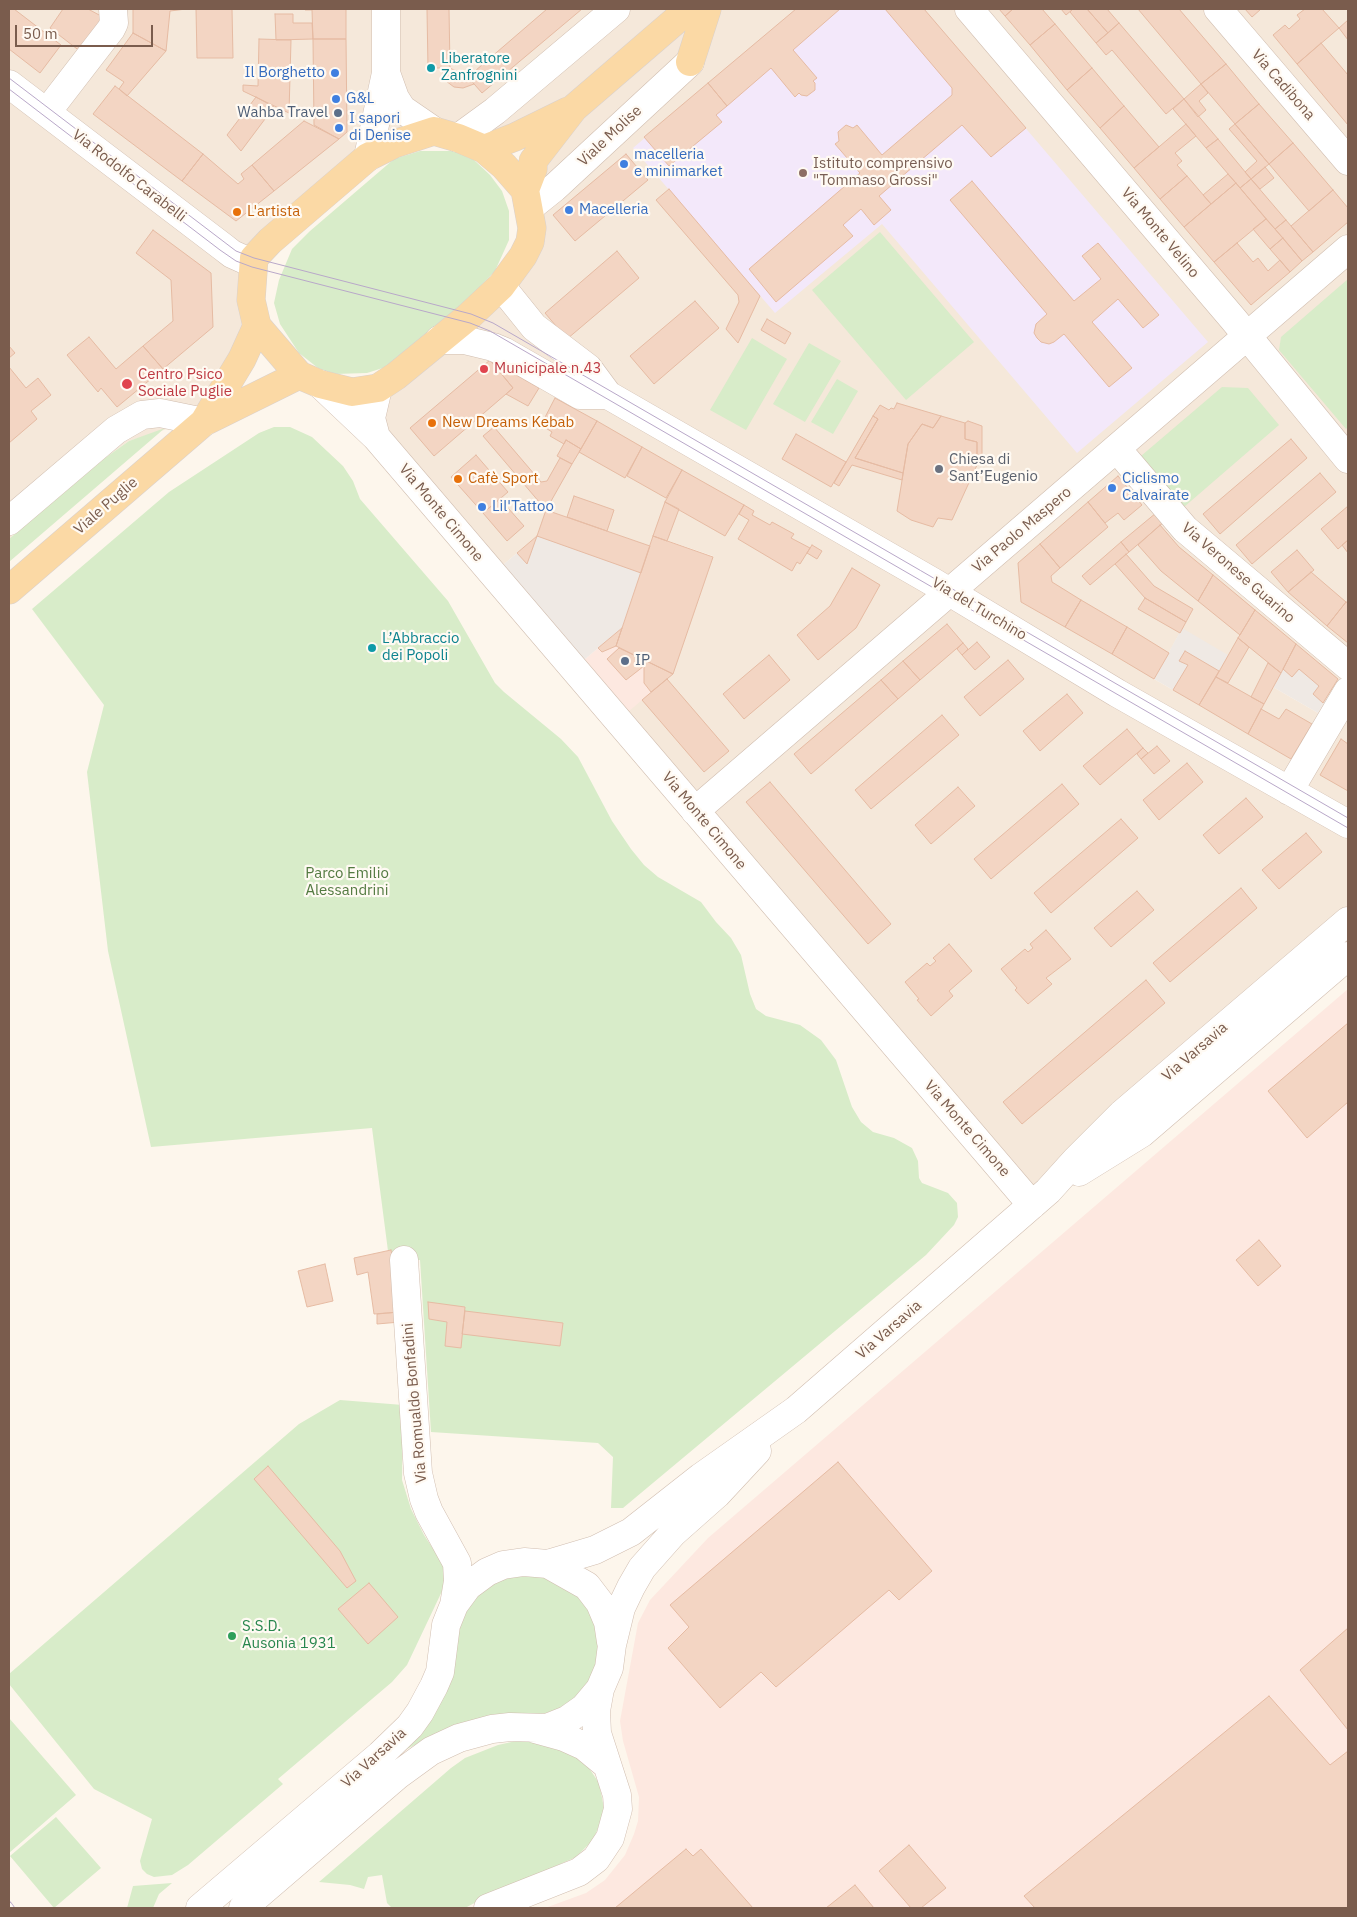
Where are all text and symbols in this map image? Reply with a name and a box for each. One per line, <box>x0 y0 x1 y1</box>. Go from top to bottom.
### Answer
scale bar <box>18 15 155 47</box>
text: 50 m <box>23 24 58 43</box>
street label: Via Cadibona <box>1247 46 1319 124</box>
place label: Liberatore Zanfrognini <box>441 50 517 85</box>
marker: Liberatore Zanfrognini <box>425 62 437 74</box>
place label: Il Borghetto <box>245 64 325 82</box>
marker: Il Borghetto <box>329 67 341 79</box>
place label: G&L <box>346 90 374 108</box>
marker: G&L <box>330 93 342 105</box>
street label: Viale Molise <box>574 102 646 170</box>
place label: Wahba Travel <box>237 104 328 122</box>
marker: Wahba Travel <box>332 107 344 119</box>
place label: I sapori di Denise <box>349 110 411 145</box>
marker: I sapori di Denise <box>333 122 345 134</box>
street label: Via Rodolfo Carabelli <box>68 126 190 226</box>
place label: macelleria e minimarket <box>634 146 723 181</box>
place label: Istituto comprensivo "Tommaso Grossi" <box>813 155 953 190</box>
marker: macelleria e minimarket <box>618 158 630 170</box>
marker: Istituto comprensivo "Tommaso Grossi" <box>797 167 809 179</box>
street label: Via Monte Velino <box>1117 184 1203 282</box>
place label: Macelleria <box>579 201 648 219</box>
place label: L'artista <box>247 203 300 221</box>
marker: Macelleria <box>563 204 575 216</box>
marker: L'artista <box>231 206 243 218</box>
place label: Municipale n.43 <box>494 360 601 378</box>
marker: Municipale n.43 <box>478 363 490 375</box>
place label: Centro Psico Sociale Puglie <box>138 366 232 401</box>
marker: Centro Psico Sociale Puglie <box>120 377 134 391</box>
place label: New Dreams Kebab <box>442 414 574 432</box>
marker: New Dreams Kebab <box>426 417 438 429</box>
place label: Chiesa di Sant’Eugenio <box>949 451 1038 486</box>
street label: Via Monte Cimone <box>395 461 487 565</box>
marker: Chiesa di Sant’Eugenio <box>933 463 945 475</box>
place label: Cafè Sport <box>468 470 539 488</box>
place label: Ciclismo Calvairate <box>1122 470 1189 505</box>
marker: Cafè Sport <box>452 473 464 485</box>
street label: Viale Puglie <box>71 474 141 538</box>
marker: Ciclismo Calvairate <box>1106 482 1118 494</box>
street label: Via Paolo Maspero <box>969 483 1075 577</box>
place label: Lil'Tattoo <box>492 498 554 516</box>
marker: Lil'Tattoo <box>476 501 488 513</box>
street label: Via Veronese Guarino <box>1178 519 1298 627</box>
street label: Via del Turchino <box>928 574 1030 644</box>
place label: L’Abbraccio dei Popoli <box>382 630 459 665</box>
marker: L’Abbraccio dei Popoli <box>366 642 378 654</box>
place label: IP <box>635 652 650 670</box>
marker: IP <box>619 655 631 667</box>
street label: Via Monte Cimone <box>658 769 750 873</box>
park label: Parco Emilio Alessandrini <box>305 865 389 900</box>
street label: Via Varsavia <box>1159 1019 1231 1085</box>
street label: Via Monte Cimone <box>920 1077 1014 1181</box>
street label: Via Varsavia <box>853 1297 925 1363</box>
street label: Via Romualdo Bonfadini <box>399 1322 431 1484</box>
place label: S.S.D. Ausonia 1931 <box>242 1618 336 1653</box>
marker: S.S.D. Ausonia 1931 <box>226 1630 238 1642</box>
street label: Via Varsavia <box>338 1724 410 1792</box>

